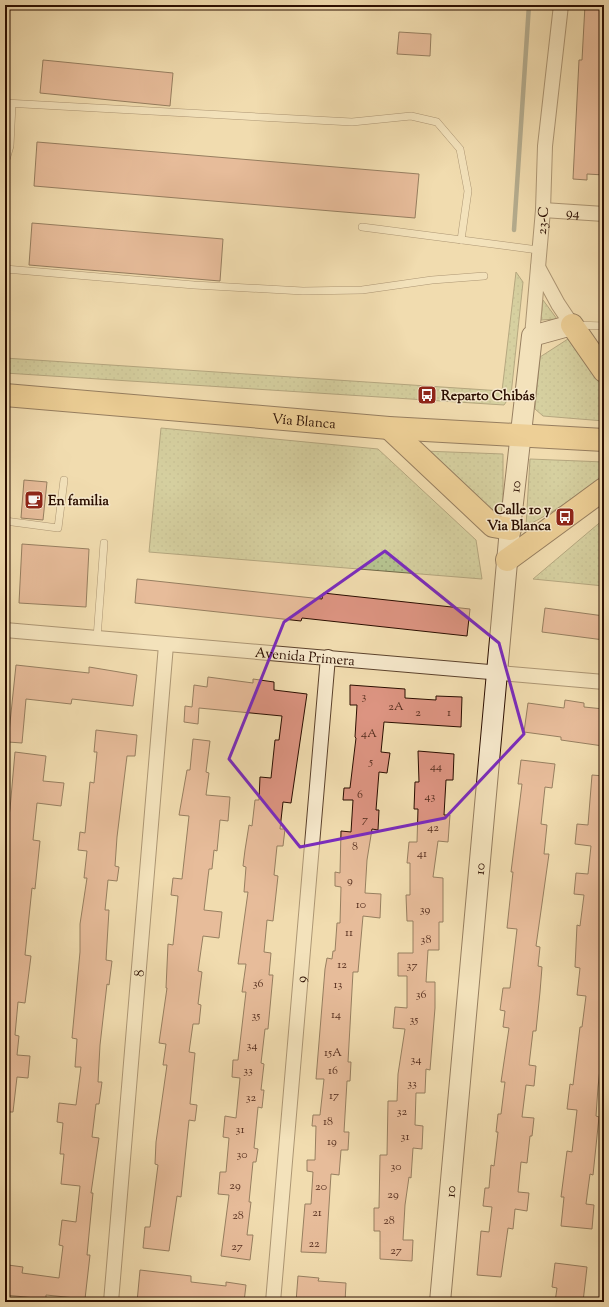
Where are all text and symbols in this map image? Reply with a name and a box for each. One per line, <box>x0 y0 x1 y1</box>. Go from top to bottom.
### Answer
street label: 94 <box>565 204 580 224</box>
street label: 23-C <box>533 206 555 236</box>
bus stop icon: Reparto Chibás <box>416 384 438 406</box>
place label: Reparto Chibás <box>441 387 535 407</box>
street label: Vía Blanca <box>271 410 337 435</box>
street label: 10 <box>506 480 527 494</box>
cafe icon: En familia <box>23 489 45 511</box>
place label: En familia <box>48 492 109 512</box>
place label: Calle 10 y Via Blanca <box>487 501 552 537</box>
bus stop icon: Calle 10 y Via Blanca <box>554 506 576 528</box>
street label: Avenida Primera <box>254 644 356 672</box>
house number: 3 <box>362 688 367 706</box>
house number: 2A <box>388 698 404 716</box>
house number: 2 <box>415 704 421 722</box>
house number: 1 <box>447 704 451 722</box>
house number: 4A <box>361 725 377 743</box>
house number: 5 <box>368 753 373 771</box>
house number: 44 <box>430 758 442 776</box>
house number: 6 <box>357 786 363 804</box>
house number: 43 <box>425 788 436 806</box>
house number: 7 <box>362 811 368 829</box>
house number: 42 <box>427 819 439 837</box>
house number: 8 <box>352 838 358 856</box>
house number: 41 <box>417 845 427 863</box>
street label: 10 <box>471 862 492 876</box>
house number: 9 <box>347 872 353 890</box>
house number: 10 <box>356 896 366 914</box>
house number: 39 <box>420 901 430 919</box>
house number: 11 <box>345 924 353 942</box>
house number: 38 <box>421 931 431 949</box>
house number: 12 <box>337 956 347 974</box>
house number: 37 <box>407 957 417 975</box>
street label: 8 <box>130 969 151 978</box>
house number: 36 <box>253 975 263 993</box>
street label: 9 <box>292 975 313 984</box>
house number: 13 <box>334 976 343 994</box>
house number: 36 <box>416 986 426 1004</box>
house number: 14 <box>331 1006 341 1024</box>
house number: 35 <box>252 1007 260 1025</box>
house number: 35 <box>410 1011 418 1029</box>
house number: 34 <box>247 1037 257 1055</box>
house number: 15A <box>324 1044 342 1062</box>
house number: 34 <box>411 1051 421 1069</box>
house number: 33 <box>243 1062 253 1080</box>
house number: 16 <box>328 1062 338 1080</box>
house number: 33 <box>407 1075 417 1093</box>
house number: 17 <box>329 1087 339 1105</box>
house number: 32 <box>246 1089 257 1107</box>
house number: 32 <box>397 1103 408 1121</box>
house number: 18 <box>323 1113 333 1131</box>
house number: 31 <box>236 1121 244 1139</box>
house number: 31 <box>401 1128 409 1146</box>
house number: 19 <box>327 1133 337 1151</box>
house number: 30 <box>236 1146 248 1164</box>
house number: 30 <box>390 1158 402 1176</box>
house number: 29 <box>229 1177 241 1195</box>
house number: 20 <box>315 1178 327 1196</box>
street label: 10 <box>442 1185 463 1199</box>
house number: 29 <box>387 1186 399 1204</box>
house number: 21 <box>312 1204 322 1222</box>
house number: 28 <box>232 1207 244 1225</box>
house number: 28 <box>383 1212 395 1230</box>
house number: 22 <box>308 1235 320 1253</box>
house number: 27 <box>231 1238 243 1256</box>
house number: 27 <box>390 1242 402 1260</box>

